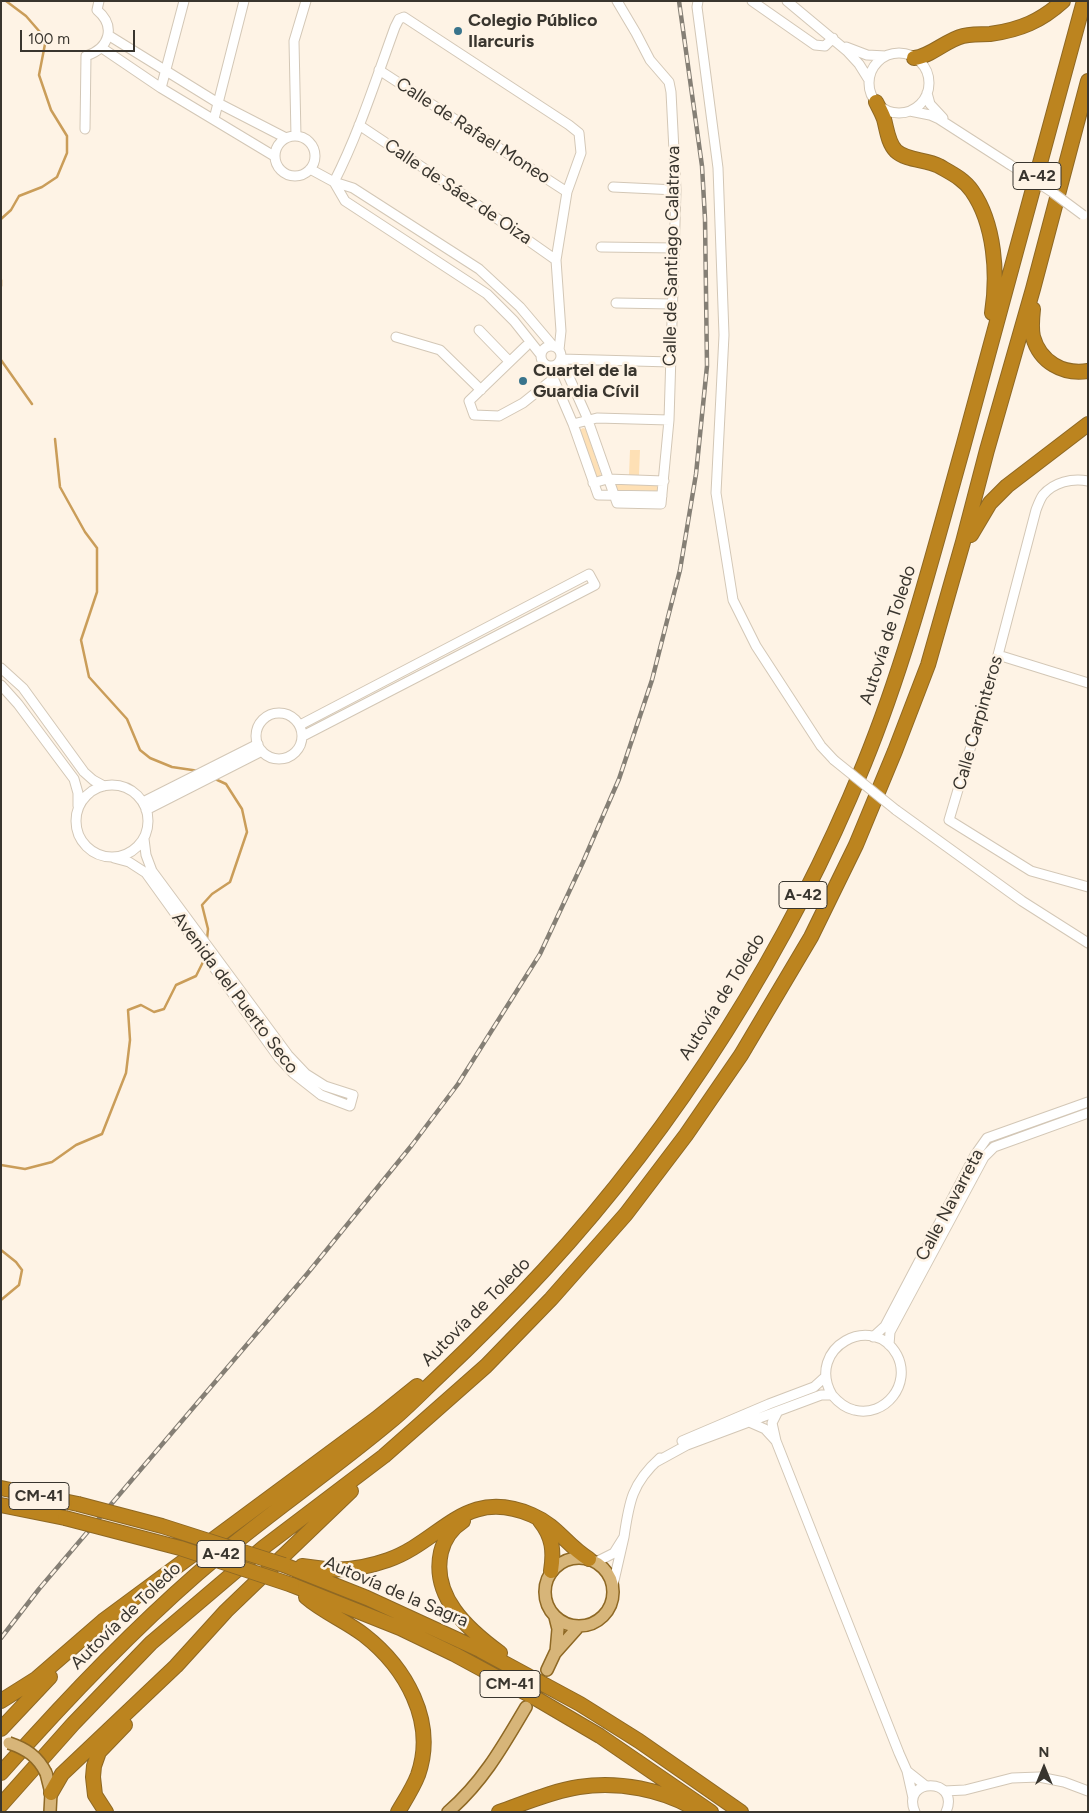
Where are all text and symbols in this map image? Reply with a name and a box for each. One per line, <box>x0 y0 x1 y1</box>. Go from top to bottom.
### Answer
place label: Colegio Público Ilarcuris <box>468 10 597 52</box>
scale bar <box>22 20 138 52</box>
marker: Colegio Público Ilarcuris <box>452 25 464 37</box>
text: 100 m <box>28 30 70 48</box>
street label: Calle de Rafael Moneo <box>392 73 554 189</box>
street label: Calle de Sáez de Oiza <box>380 135 536 249</box>
street label: Calle de Santiago Calatrava <box>659 146 685 366</box>
road number: A-42 <box>1013 162 1061 190</box>
place label: Cuartel de la Guardia Cívil <box>533 360 639 402</box>
marker: Cuartel de la Guardia Cívil <box>517 375 529 387</box>
street label: Autovía de Toledo <box>855 563 921 707</box>
street label: Calle Carpinteros <box>948 653 1008 793</box>
road number: A-42 <box>779 882 827 908</box>
street label: Avenida del Puerto Seco <box>167 908 303 1078</box>
street label: Autovía de Toledo <box>674 930 770 1064</box>
street label: Calle Navarreta <box>911 1145 989 1265</box>
street label: Autovía de Toledo <box>417 1253 535 1371</box>
road number: CM-41 <box>9 1482 69 1510</box>
road number: A-42 <box>197 1540 245 1568</box>
street label: Autovía de la Sagra <box>321 1552 471 1632</box>
street label: Autovía de Toledo <box>66 1558 186 1674</box>
road number: CM-41 <box>480 1670 540 1698</box>
north arrow <box>1019 1743 1069 1793</box>
text: N <box>1039 1744 1049 1761</box>

